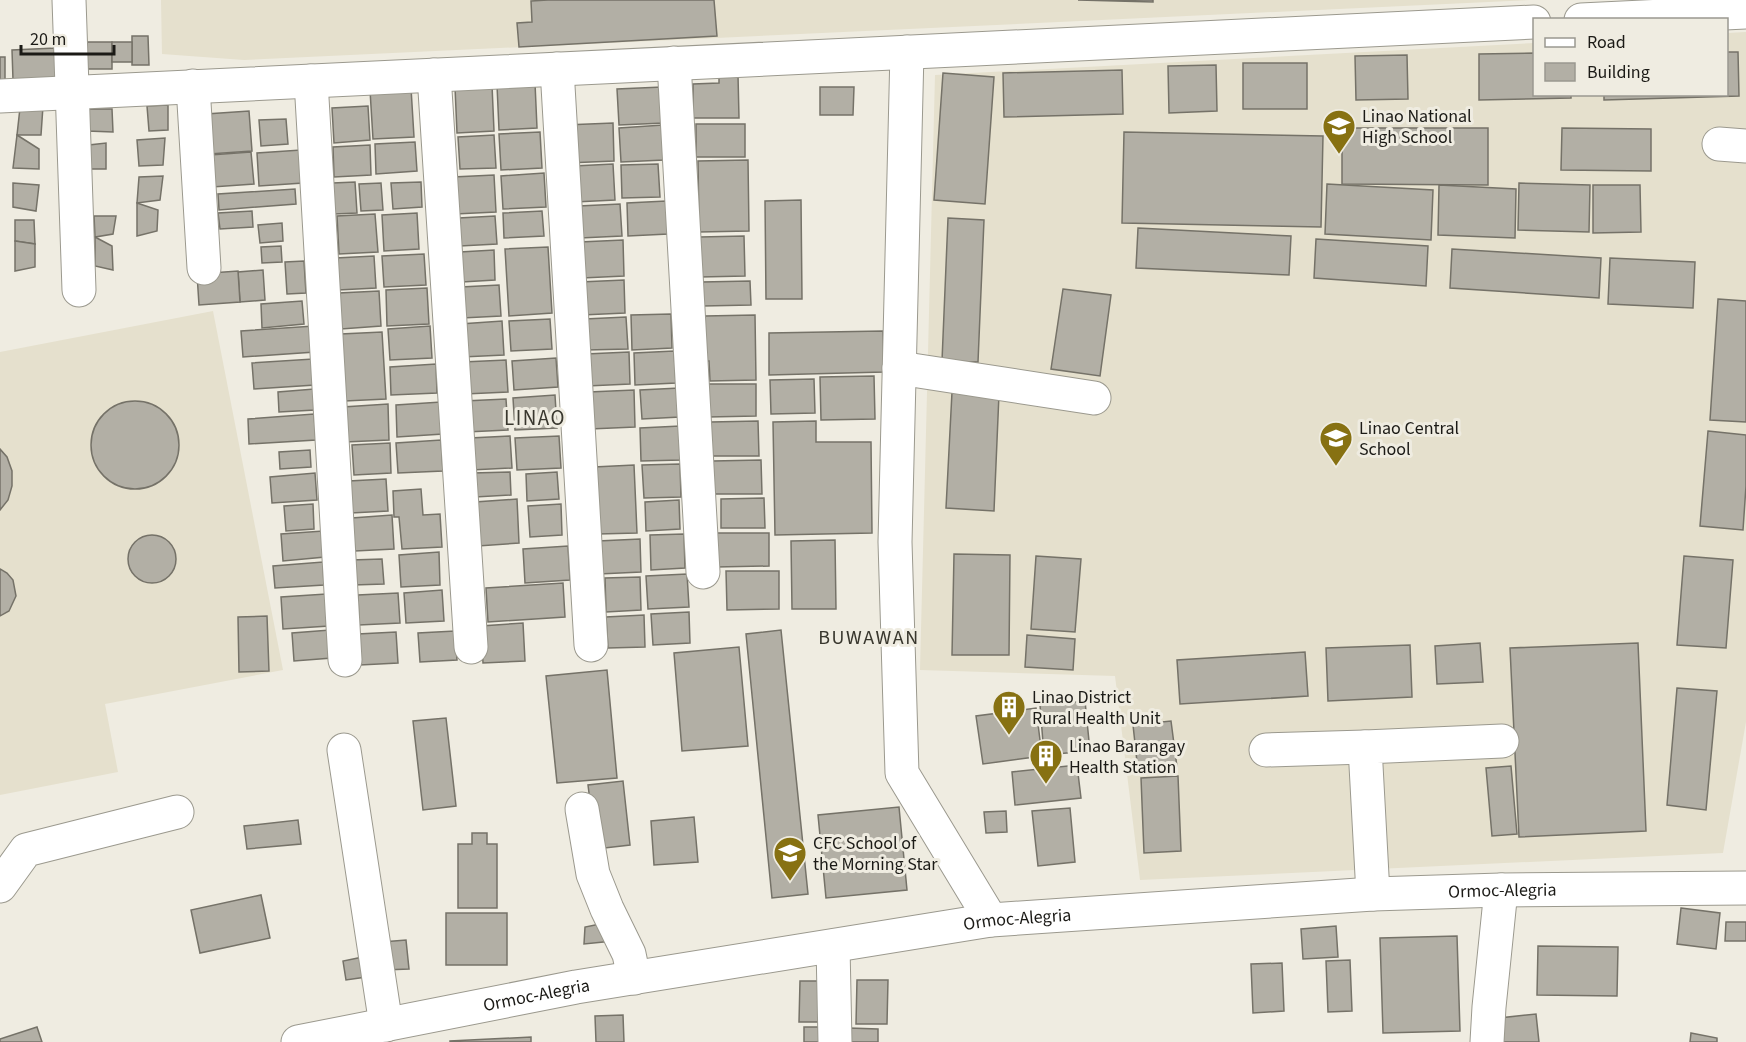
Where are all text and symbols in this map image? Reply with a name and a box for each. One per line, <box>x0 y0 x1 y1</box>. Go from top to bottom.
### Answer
scale bar <box>21 18 114 56</box>
legend <box>1533 18 1728 96</box>
text: 20 m <box>30 27 66 52</box>
text: Road <box>1587 30 1626 55</box>
text: Building <box>1587 60 1650 85</box>
place label: Linao National High School <box>1362 104 1472 150</box>
school or university icon: Linao National High School <box>1321 108 1357 155</box>
district label: LINAO <box>504 403 566 433</box>
place label: Linao Central School <box>1359 416 1459 462</box>
school or university icon: Linao Central School <box>1318 420 1354 467</box>
district label: BUWAWAN <box>818 624 920 652</box>
place label: Linao District Rural Health Unit <box>1032 685 1161 731</box>
building icon: Linao District Rural Health Unit <box>991 689 1027 736</box>
place label: Linao Barangay Health Station <box>1069 734 1186 780</box>
building icon: Linao Barangay Health Station <box>1028 738 1064 785</box>
place label: CFC School of the Morning Star <box>813 831 938 877</box>
school or university icon: CFC School of the Morning Star <box>772 835 808 882</box>
street label: Ormoc-Alegria <box>1448 878 1557 905</box>
street label: Ormoc-Alegria <box>962 903 1072 937</box>
street label: Ormoc-Alegria <box>481 973 592 1018</box>

